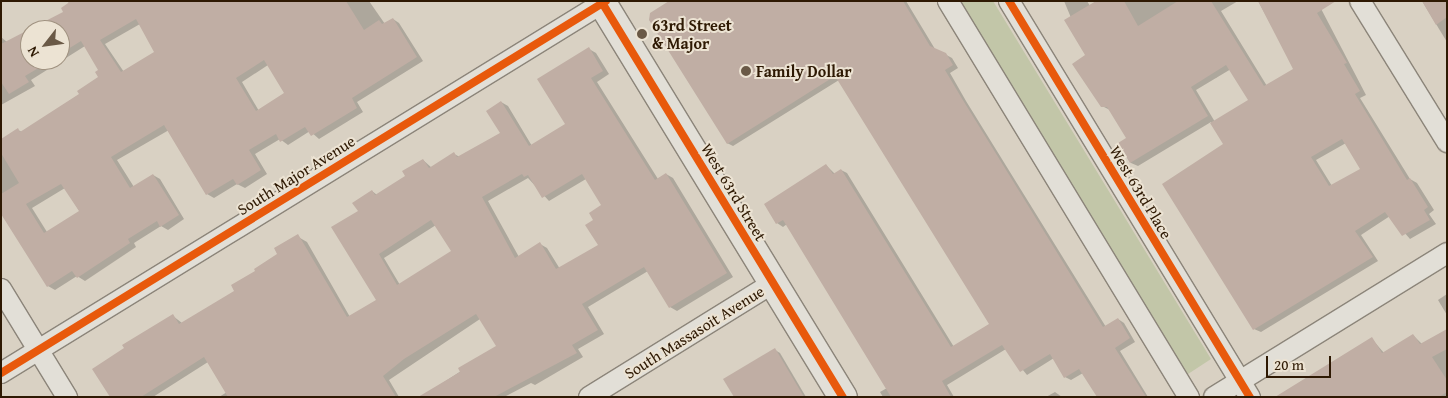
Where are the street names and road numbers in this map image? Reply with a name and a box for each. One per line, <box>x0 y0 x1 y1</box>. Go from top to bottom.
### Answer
street label: South Major Avenue <box>234 131 358 219</box>
street label: West 63rd Street <box>697 140 771 244</box>
street label: West 63rd Place <box>1106 142 1176 242</box>
street label: South Massasoit Avenue <box>621 281 767 383</box>

